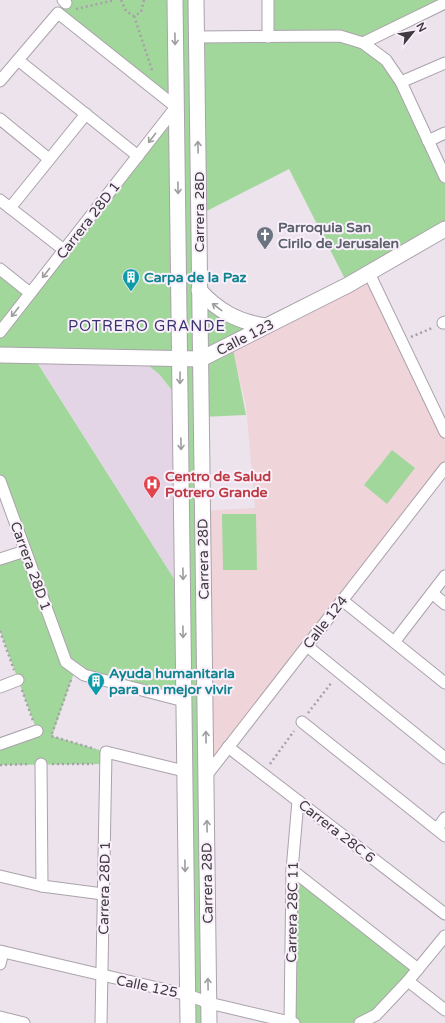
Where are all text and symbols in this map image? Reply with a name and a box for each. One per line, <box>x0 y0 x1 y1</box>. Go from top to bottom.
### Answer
north arrow <box>393 12 433 52</box>
text: N <box>413 20 429 34</box>
one-way arrow <box>171 32 179 45</box>
one-way arrow <box>148 133 157 144</box>
one-way arrow <box>195 141 202 154</box>
street label: Carrera 28D <box>191 171 208 253</box>
street label: Carrera 28D 1 <box>53 178 124 262</box>
one-way arrow <box>174 181 182 194</box>
place label: Parroquia San Cirilo de Jerusalen <box>278 219 399 252</box>
church icon: Parroquia San Cirilo de Jerusalen <box>255 225 275 250</box>
building icon: Carpa de la Paz <box>121 267 141 292</box>
one-way arrow <box>42 268 50 279</box>
place label: Carpa de la Paz <box>144 269 247 286</box>
one-way arrow <box>212 303 223 312</box>
one-way arrow <box>11 307 20 318</box>
street label: Calle 123 <box>214 316 277 359</box>
district label: POTRERO GRANDE <box>68 317 226 335</box>
one-way arrow <box>176 371 184 384</box>
one-way arrow <box>177 437 184 450</box>
place label: Centro de Salud Potrero Grande <box>165 468 271 501</box>
hospital icon: Centro de Salud Potrero Grande <box>142 474 162 499</box>
street label: Carrera 28D <box>194 518 213 600</box>
street label: Carrera 28D 1 <box>7 519 54 613</box>
one-way arrow <box>179 567 186 580</box>
street label: Calle 124 <box>299 592 351 652</box>
one-way arrow <box>179 625 187 638</box>
place label: Ayuda humanitaria para un mejor vivir <box>109 665 235 698</box>
building icon: Ayuda humanitaria para un mejor vivir <box>86 671 106 696</box>
one-way arrow <box>202 731 209 744</box>
street label: Carrera 28C 6 <box>295 796 379 867</box>
one-way arrow <box>203 820 210 833</box>
street label: Carrera 28D 1 <box>95 841 114 935</box>
street label: Carrera 28D <box>198 842 217 924</box>
one-way arrow <box>182 859 189 872</box>
street label: Carrera 28C 11 <box>283 861 302 963</box>
street label: Calle 125 <box>115 972 179 1001</box>
one-way arrow <box>205 978 212 991</box>

